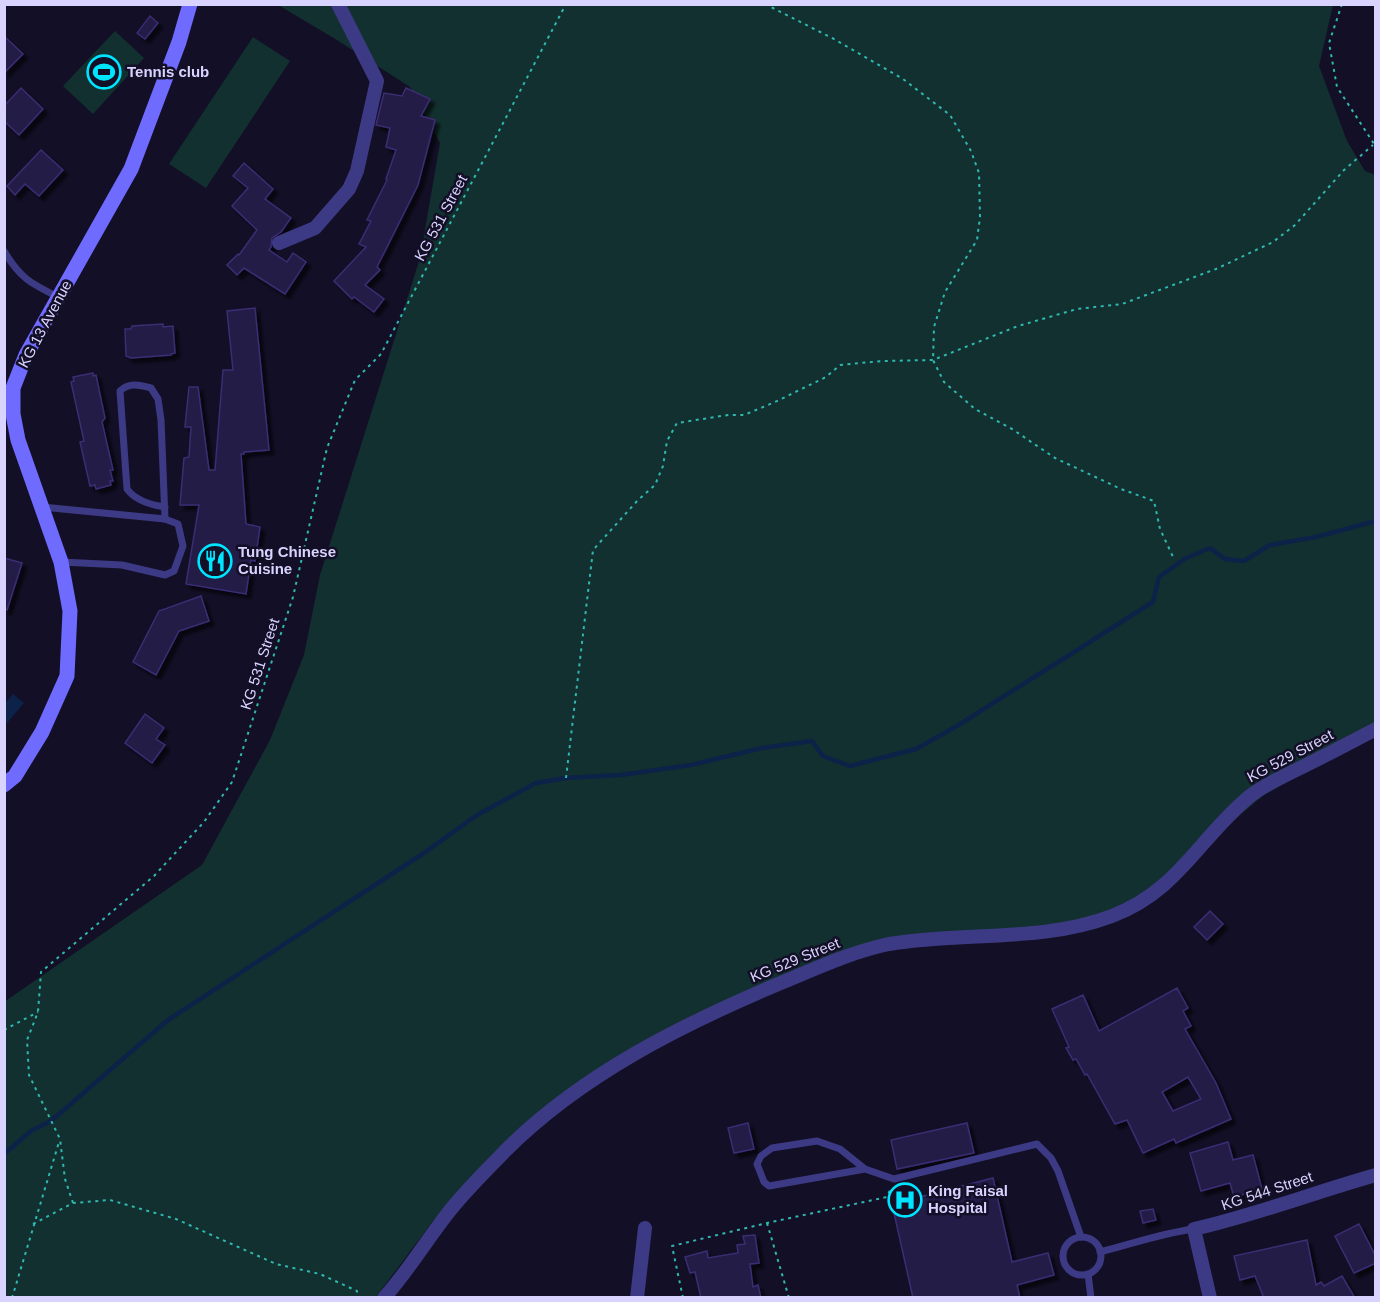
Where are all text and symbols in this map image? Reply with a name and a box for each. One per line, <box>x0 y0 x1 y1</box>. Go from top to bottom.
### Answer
sports icon: Tennis club <box>86 54 122 90</box>
place label: Tennis club <box>127 63 209 80</box>
street label: KG 531 Street <box>411 171 471 264</box>
street label: KG 13 Avenue <box>14 277 75 370</box>
restaurant icon: Tung Chinese Cuisine <box>197 543 233 579</box>
place label: Tung Chinese Cuisine <box>238 543 336 577</box>
street label: KG 531 Street <box>237 615 283 712</box>
street label: KG 529 Street <box>1244 725 1336 785</box>
street label: KG 529 Street <box>748 934 843 985</box>
street label: KG 544 Street <box>1219 1167 1315 1213</box>
hospital icon: King Faisal Hospital <box>887 1182 923 1218</box>
place label: King Faisal Hospital <box>928 1182 1008 1216</box>

